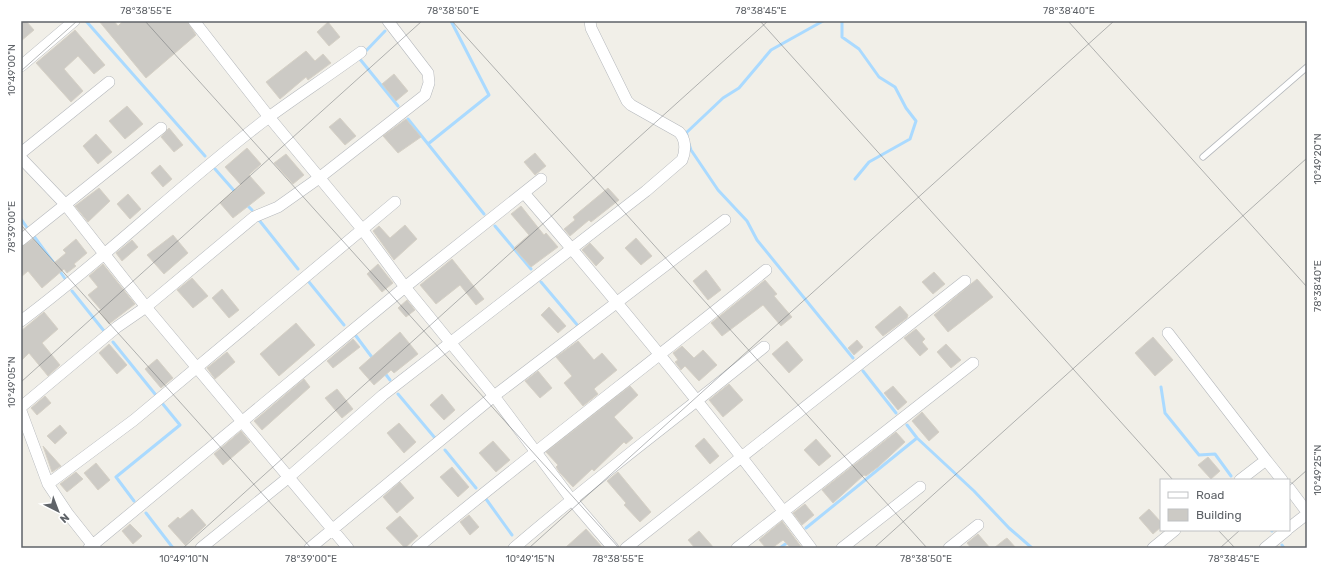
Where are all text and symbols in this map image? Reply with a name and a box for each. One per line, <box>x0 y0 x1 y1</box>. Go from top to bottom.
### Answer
text: 78°38'55"E <box>120 5 172 17</box>
text: 78°38'50"E <box>427 5 479 17</box>
text: 78°38'45"E <box>735 5 787 17</box>
text: 78°38'40"E <box>1043 5 1095 17</box>
text: 10°49'00"N <box>6 44 18 96</box>
text: 10°49'20"N <box>1312 133 1324 185</box>
text: 78°39'00"E <box>6 201 18 253</box>
text: 78°38'40"E <box>1312 260 1324 312</box>
text: 10°49'05"N <box>6 356 18 408</box>
text: 10°49'25"N <box>1312 445 1324 495</box>
legend <box>1160 479 1290 531</box>
text: Road <box>1196 488 1224 502</box>
north arrow <box>38 491 78 531</box>
text: Building <box>1196 508 1242 522</box>
text: N <box>57 511 72 526</box>
text: 10°49'10"N <box>159 553 209 565</box>
text: 78°39'00"E <box>285 553 337 565</box>
text: 10°49'15"N <box>505 553 555 565</box>
text: 78°38'55"E <box>592 553 644 565</box>
text: 78°38'50"E <box>900 553 952 565</box>
text: 78°38'45"E <box>1208 553 1260 565</box>

